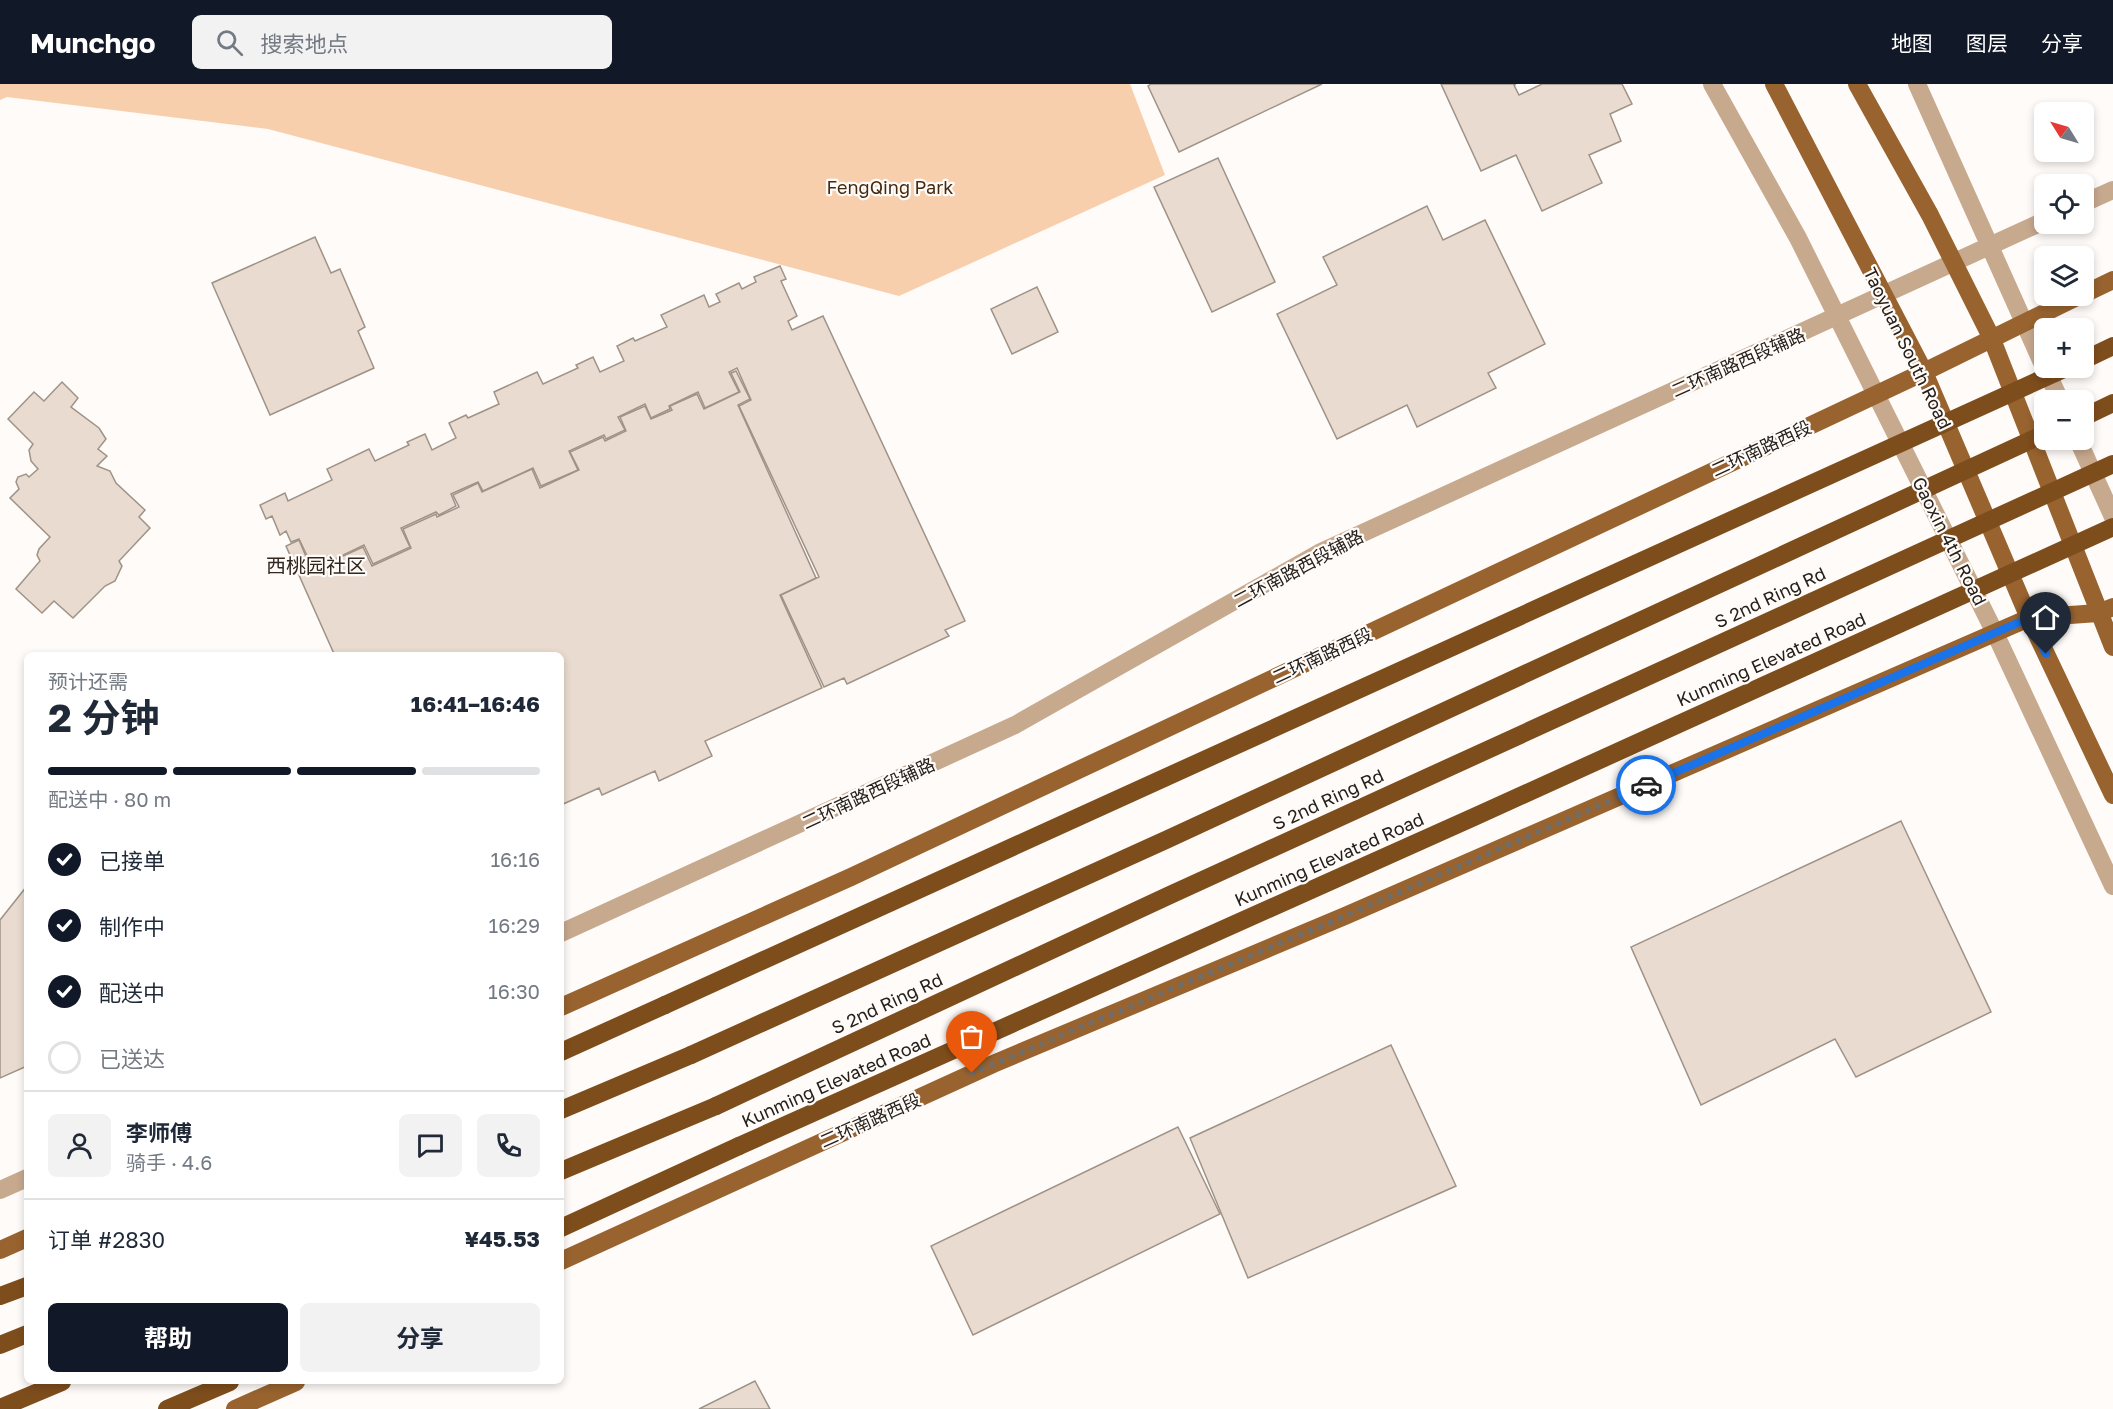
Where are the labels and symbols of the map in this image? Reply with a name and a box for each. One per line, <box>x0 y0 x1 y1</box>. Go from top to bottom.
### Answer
north arrow <box>2034 102 2094 162</box>
park label: FengQing Park <box>827 176 953 198</box>
street label: Taoyuan South Road <box>1859 264 1957 432</box>
street label: 二环南路西段辅路 <box>1668 323 1808 401</box>
street label: 二环南路西段 <box>1707 415 1815 481</box>
street label: Gaoxin 4th Road <box>1908 473 1992 609</box>
street label: 二环南路西段辅路 <box>1229 524 1367 612</box>
district label: 西桃园社区 <box>266 553 366 577</box>
street label: S 2nd Ring Rd <box>1711 562 1829 632</box>
pin <box>2020 592 2071 654</box>
street label: Kunming Elevated Road <box>1673 607 1869 711</box>
street label: 二环南路西段 <box>1268 622 1376 688</box>
street label: 二环南路西段辅路 <box>798 753 938 833</box>
courier <box>1616 755 1676 815</box>
street label: S 2nd Ring Rd <box>1269 764 1387 834</box>
street label: Kunming Elevated Road <box>1231 807 1427 911</box>
street label: S 2nd Ring Rd <box>828 968 946 1038</box>
pin <box>946 1011 997 1073</box>
street label: Kunming Elevated Road <box>738 1028 934 1132</box>
street label: 二环南路西段 <box>816 1088 924 1152</box>

